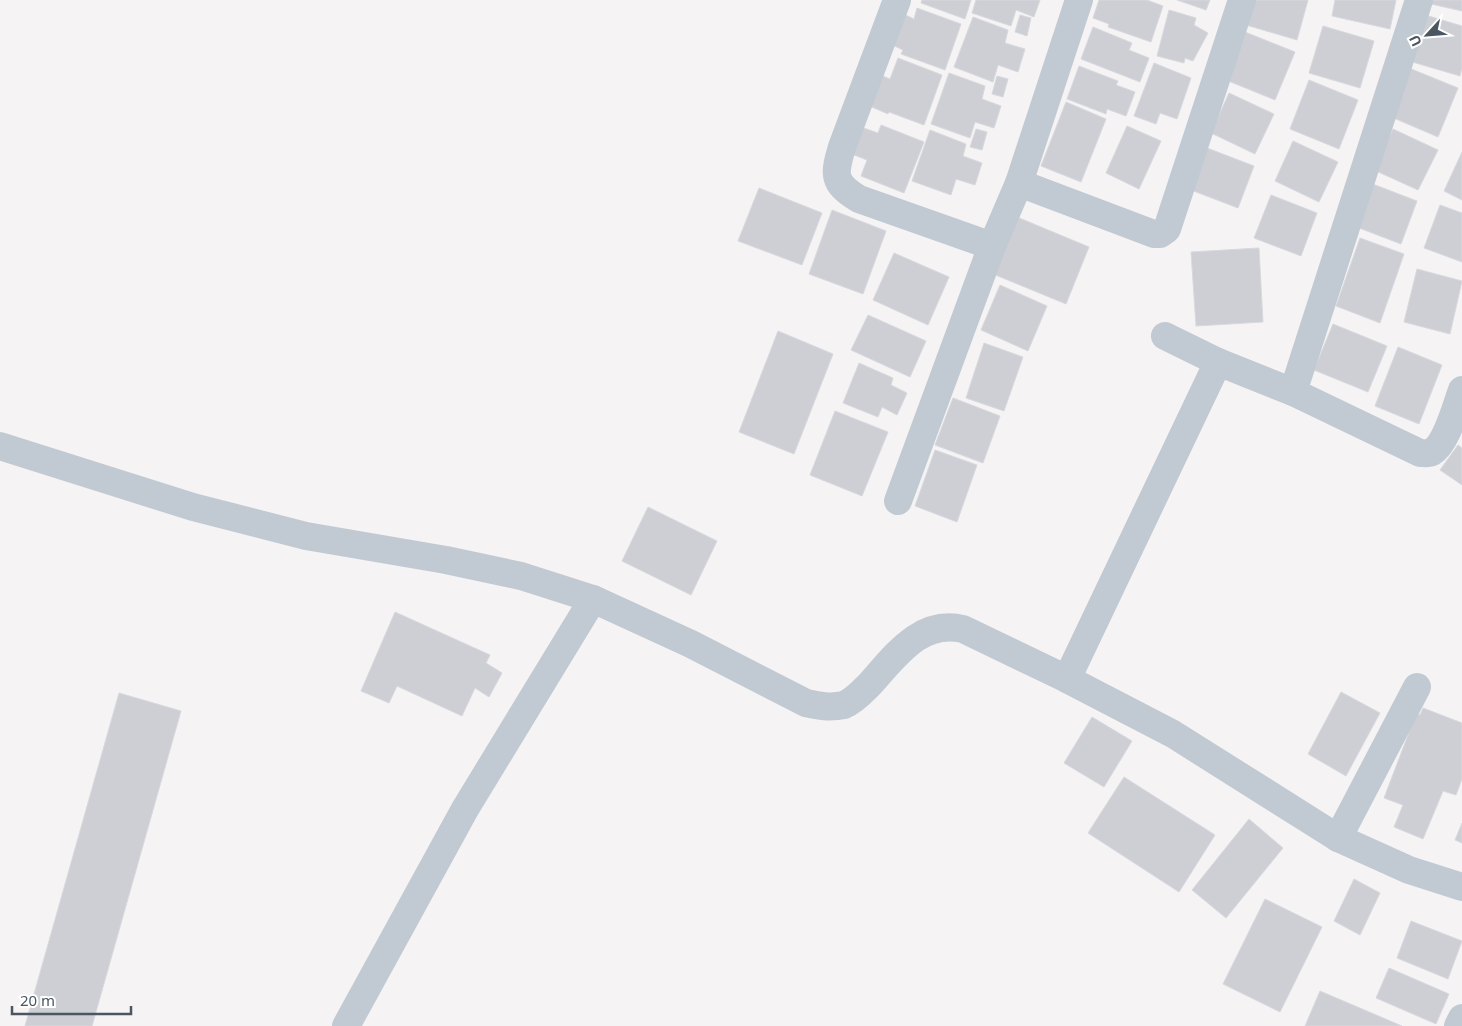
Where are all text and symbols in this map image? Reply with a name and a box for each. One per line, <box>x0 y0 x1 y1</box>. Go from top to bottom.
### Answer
north arrow <box>1402 10 1452 60</box>
text: U <box>1404 32 1426 50</box>
scale bar <box>12 984 131 1016</box>
text: 20 m <box>20 990 55 1010</box>

